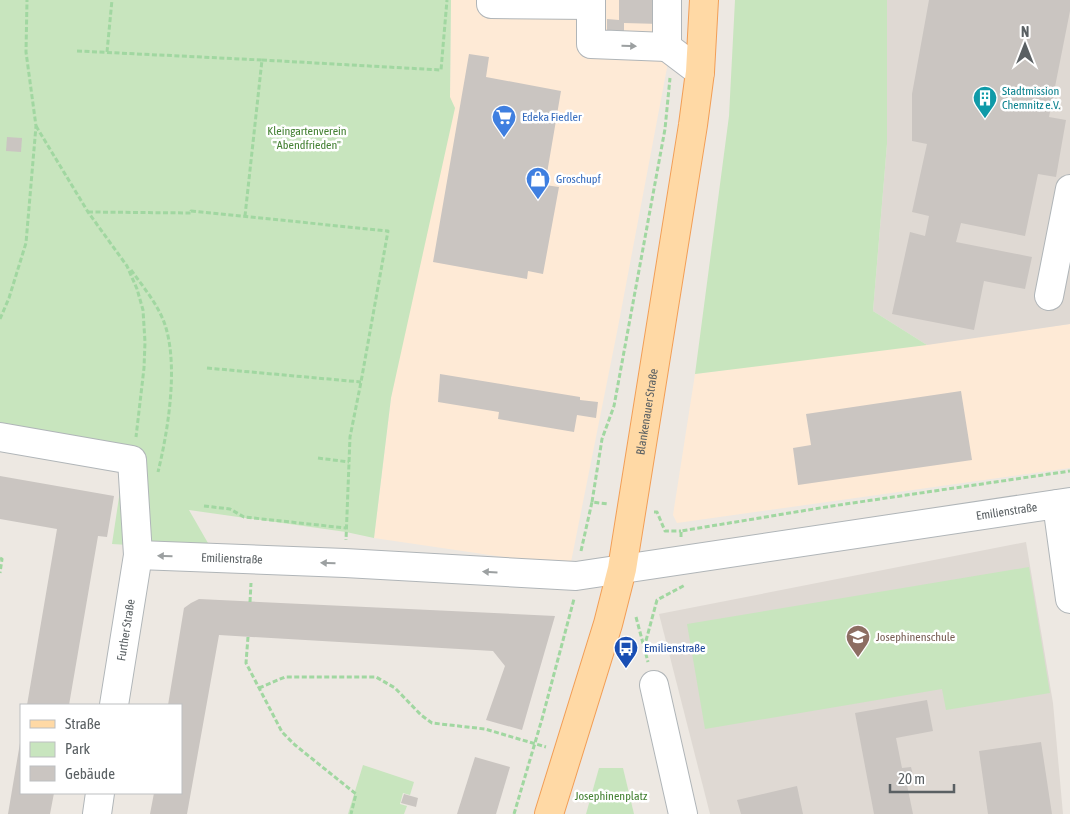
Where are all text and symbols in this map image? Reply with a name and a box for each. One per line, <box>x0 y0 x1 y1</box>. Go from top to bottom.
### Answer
north arrow <box>1000 20 1050 70</box>
text: N <box>1021 24 1029 40</box>
one-way arrow <box>621 42 637 50</box>
place label: Stadtmission Chemnitz e.V. <box>1002 84 1060 112</box>
building icon: Stadtmission Chemnitz e.V. <box>972 85 998 119</box>
supermarket icon: Edeka Fiedler <box>491 104 517 138</box>
place label: Edeka Fiedler <box>522 110 582 124</box>
park label: Kleingartenverein "Abendfrieden" <box>267 124 347 152</box>
shop icon: Groschupf <box>525 166 551 200</box>
place label: Groschupf <box>556 172 602 186</box>
street label: Blankenauer Straße <box>633 368 661 456</box>
street label: Emilienstraße <box>975 500 1038 523</box>
street label: Emilienstraße <box>201 550 263 567</box>
one-way arrow <box>157 552 173 560</box>
one-way arrow <box>319 558 335 566</box>
one-way arrow <box>482 567 498 575</box>
street label: Further Straße <box>114 598 138 662</box>
school or university icon: Josephinenschule <box>845 624 871 658</box>
place label: Josephinenschule <box>876 630 955 644</box>
bus stop icon: Emilienstraße <box>613 635 639 669</box>
place label: Emilienstraße <box>644 641 705 655</box>
legend <box>20 704 182 794</box>
text: Straße <box>65 715 101 732</box>
text: Park <box>65 740 90 757</box>
scale bar <box>890 762 954 794</box>
text: Gebäude <box>65 765 115 782</box>
text: 20 m <box>898 770 925 787</box>
park label: Josephinenplatz <box>575 789 648 803</box>

